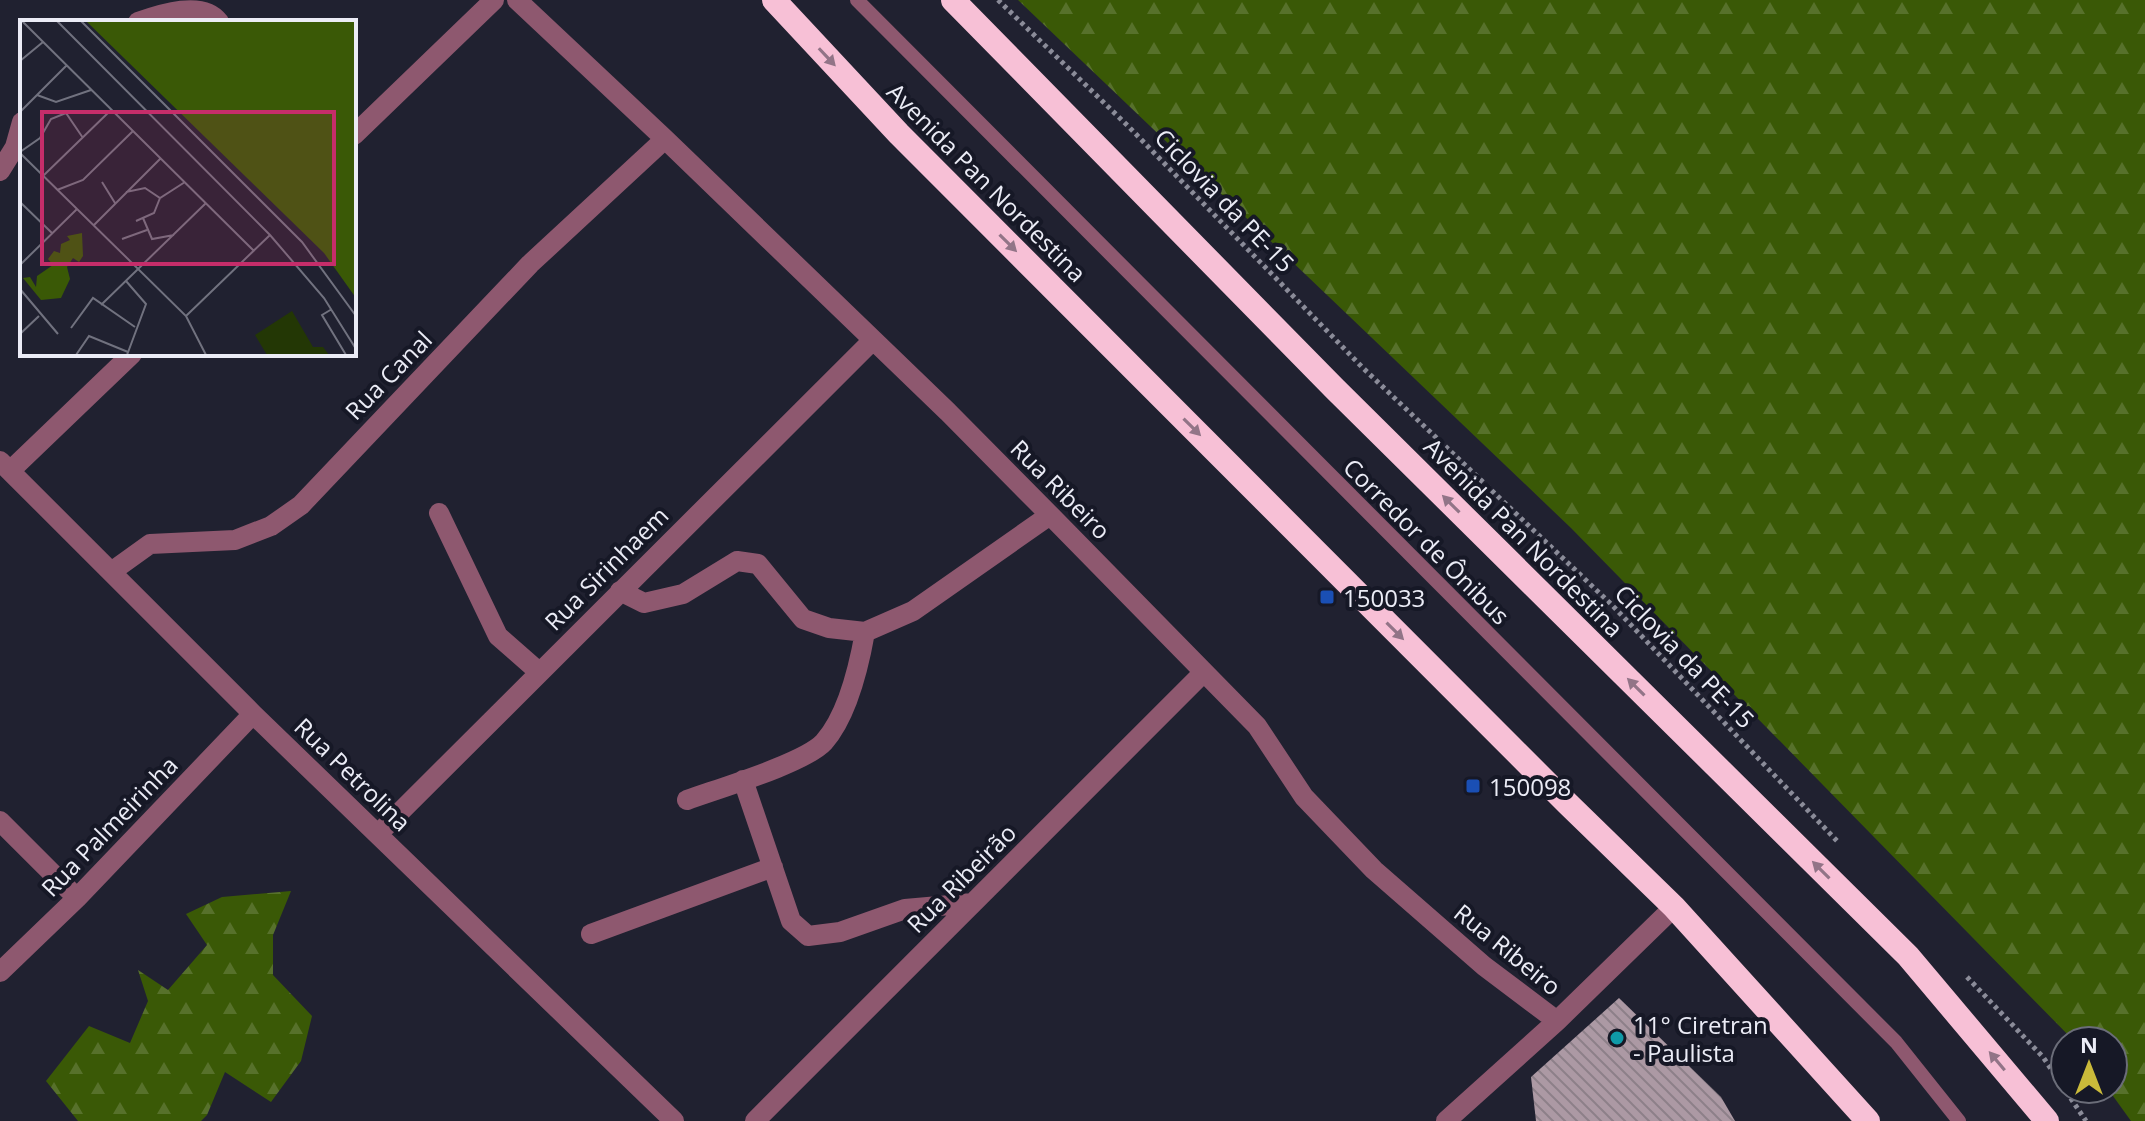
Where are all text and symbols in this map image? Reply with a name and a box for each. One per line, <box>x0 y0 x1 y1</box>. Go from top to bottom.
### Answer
inset map <box>20 20 356 356</box>
one-way arrow <box>817 47 835 66</box>
street label: Avenida Pan Nordestina <box>880 75 1094 289</box>
street label: Ciclovia da PE-15 <box>1148 121 1302 279</box>
one-way arrow <box>998 233 1017 252</box>
street label: Rua Canal <box>337 323 439 427</box>
one-way arrow <box>1182 417 1201 436</box>
street label: Avenida Pan Nordestina <box>1417 430 1631 644</box>
street label: Rua Ribeiro <box>1004 432 1118 546</box>
street label: Corredor de Ônibus <box>1337 451 1517 631</box>
one-way arrow <box>1442 495 1461 514</box>
street label: Rua Sirinhaem <box>537 499 675 637</box>
street label: Ciclovia da PE-15 <box>1608 577 1762 735</box>
place label: 150033 <box>1343 581 1425 614</box>
marker: 150033 <box>1318 588 1336 606</box>
one-way arrow <box>1385 621 1404 640</box>
one-way arrow <box>1627 679 1646 697</box>
street label: Rua Petrolina <box>288 710 418 838</box>
street label: Rua Palmeirinha <box>33 749 185 903</box>
place label: 150098 <box>1489 770 1571 803</box>
marker: 150098 <box>1464 777 1482 795</box>
street label: Rua Ribeirão <box>899 816 1023 940</box>
one-way arrow <box>1812 861 1831 880</box>
street label: Rua Ribeiro <box>1448 896 1568 1002</box>
place label: 11° Ciretran - Paulista <box>1633 1008 1768 1069</box>
north arrow <box>2049 1025 2129 1105</box>
marker: 11° Ciretran - Paulista <box>1608 1029 1626 1047</box>
text: N <box>2080 1029 2098 1059</box>
one-way arrow <box>1989 1052 2006 1072</box>

